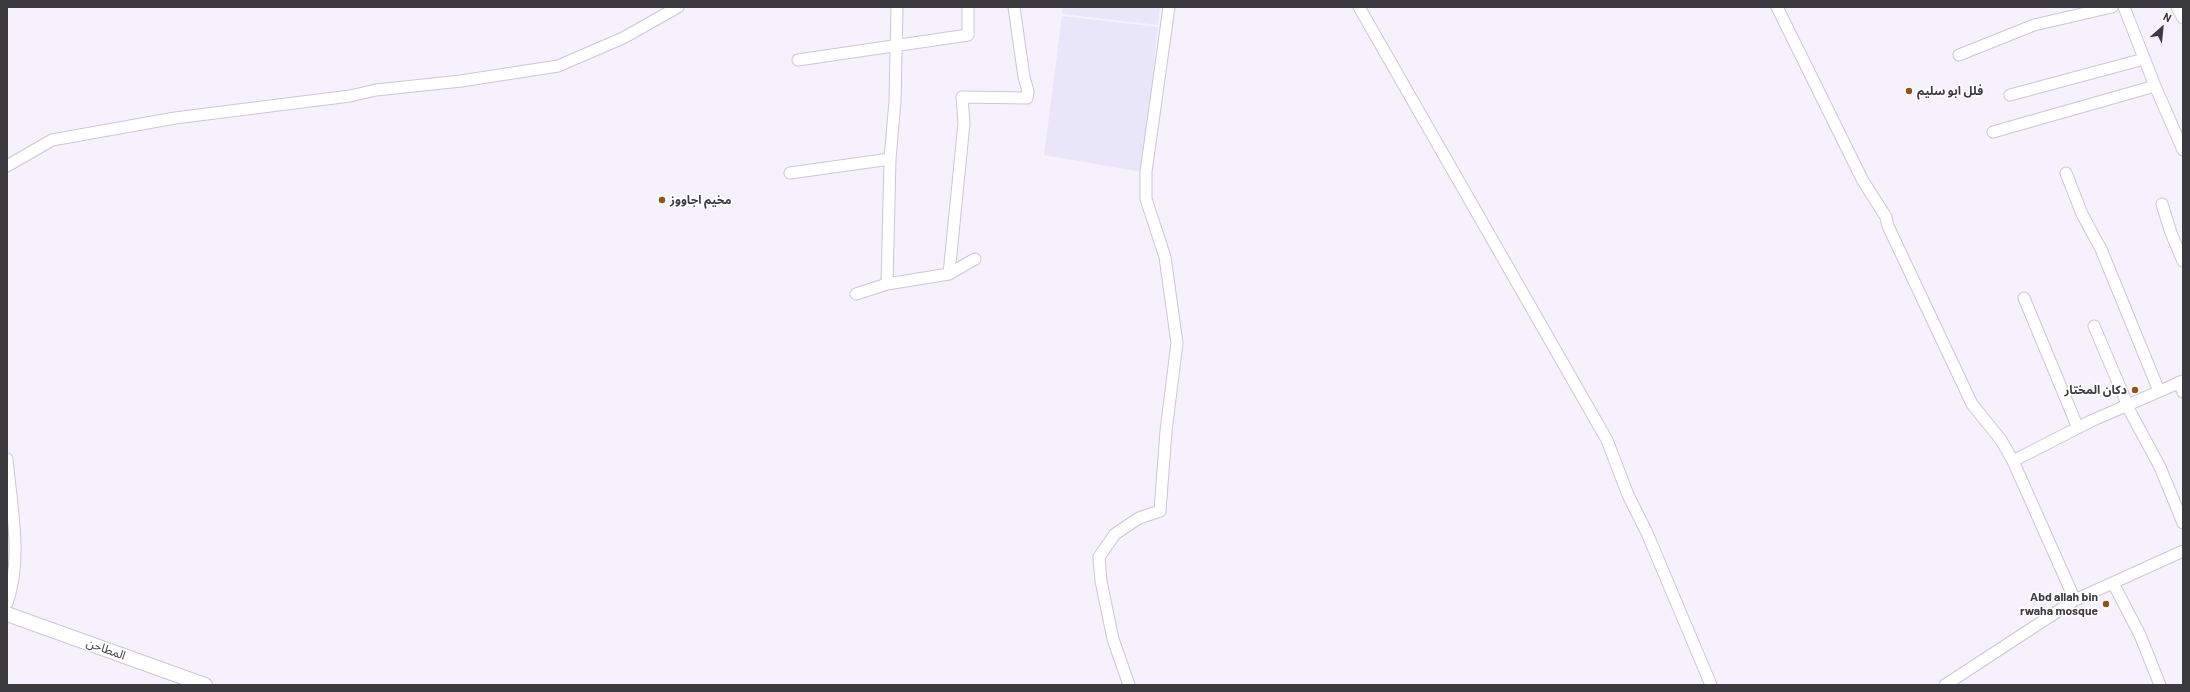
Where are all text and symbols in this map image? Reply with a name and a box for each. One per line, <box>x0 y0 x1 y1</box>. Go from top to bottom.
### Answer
north arrow <box>2142 8 2182 48</box>
text: N <box>2161 9 2174 24</box>
place label: فلل ابو سليم <box>1917 84 1983 98</box>
marker: فلل ابو سليم <box>1904 86 1914 96</box>
place label: مخيم اجاووز <box>670 193 732 207</box>
marker: مخيم اجاووز <box>657 195 667 205</box>
place label: دكان المختار <box>2064 383 2127 397</box>
marker: دكان المختار <box>2130 385 2140 395</box>
place label: Abd allah bin rwaha mosque <box>2020 590 2098 618</box>
marker: Abd allah bin rwaha mosque <box>2101 599 2111 609</box>
street label: المطاحن <box>84 635 128 663</box>

